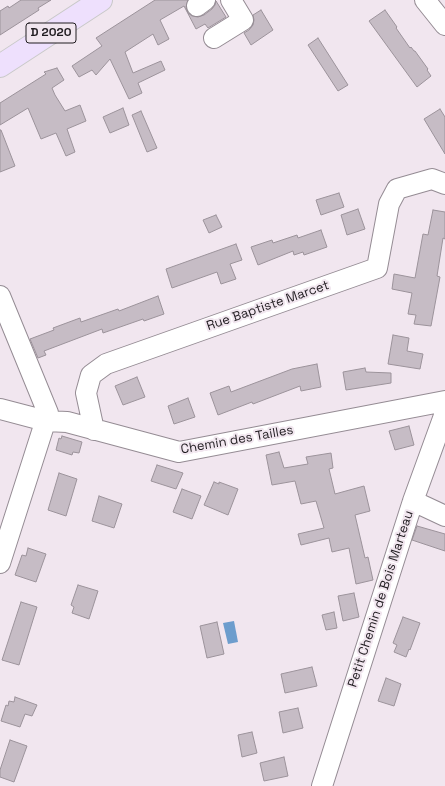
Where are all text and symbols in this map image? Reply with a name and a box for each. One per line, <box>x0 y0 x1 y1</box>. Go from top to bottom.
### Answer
road number: D 2020 <box>26 23 76 43</box>
street label: Rue Baptiste Marcet <box>205 278 331 334</box>
street label: Chemin des Tailles <box>179 422 295 458</box>
street label: Petit Chemin de Bois Marteau <box>345 509 417 689</box>

